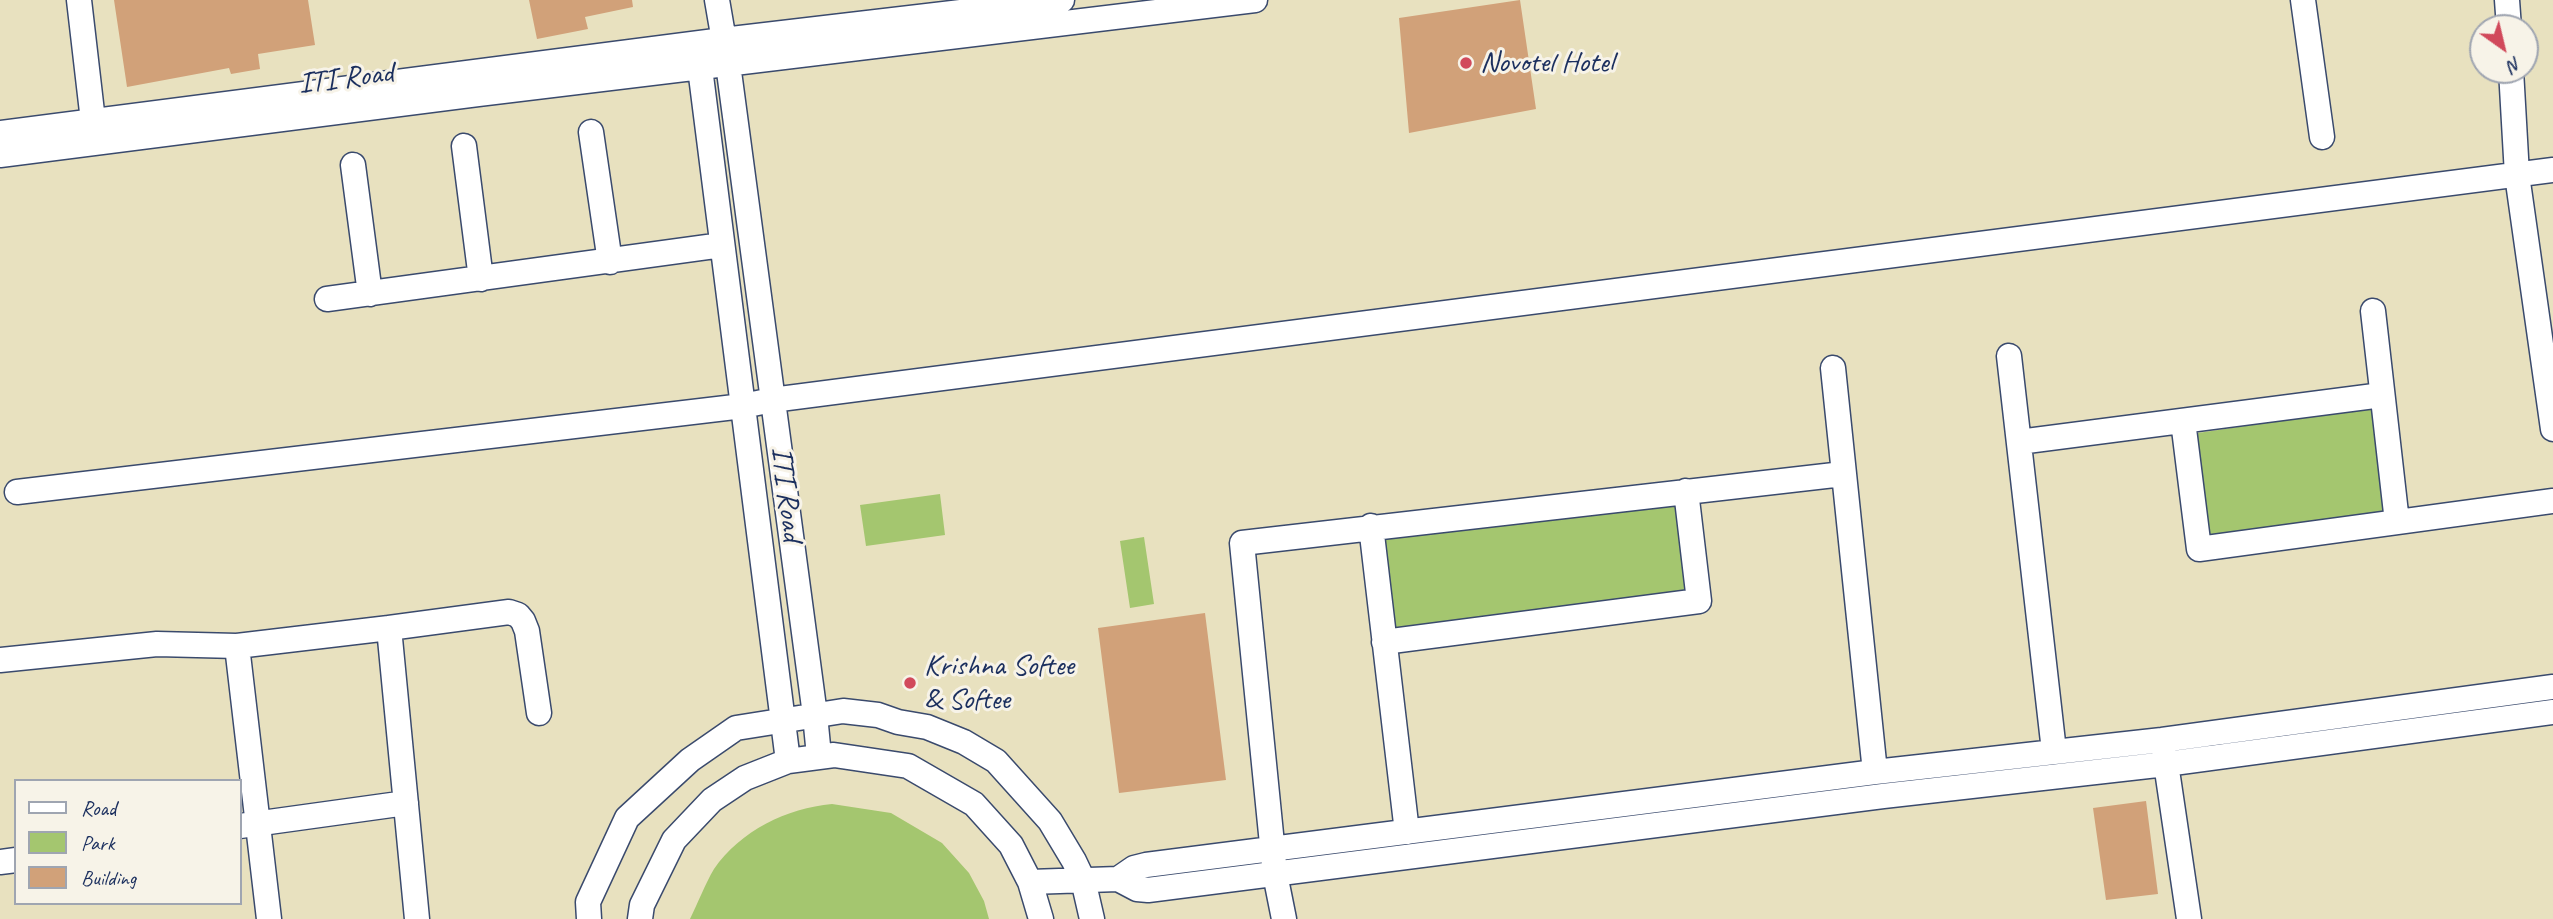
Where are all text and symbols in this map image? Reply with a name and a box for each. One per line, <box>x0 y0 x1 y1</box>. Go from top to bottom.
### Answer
north arrow <box>2469 14 2539 84</box>
place label: Novotel Hotel <box>1480 45 1613 81</box>
text: N <box>2503 52 2526 78</box>
street label: ITI Road <box>297 55 395 103</box>
marker: Novotel Hotel <box>1458 55 1474 71</box>
street label: ITI Road <box>762 445 810 543</box>
place label: Krishna Softee & Softee <box>924 648 1074 718</box>
marker: Krishna Softee & Softee <box>902 675 918 691</box>
legend <box>14 779 242 905</box>
text: Road <box>81 795 116 821</box>
text: Park <box>81 830 114 856</box>
text: Building <box>81 865 136 891</box>

